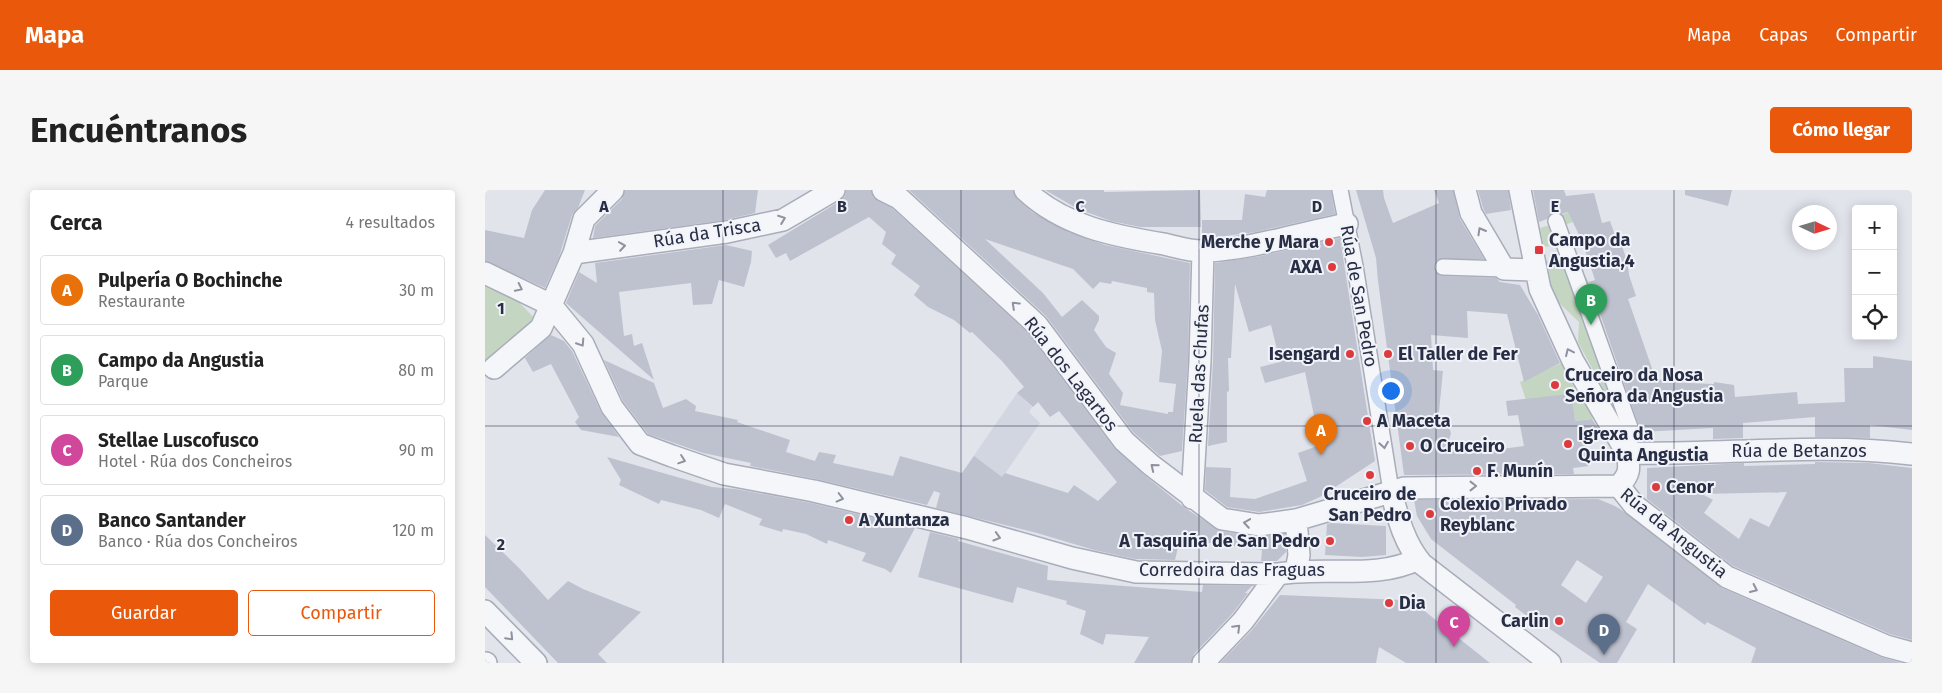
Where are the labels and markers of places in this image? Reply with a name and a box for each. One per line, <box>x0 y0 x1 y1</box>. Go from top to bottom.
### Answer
place label: Campo da Angustia,4 <box>1548 229 1635 272</box>
place label: Merche y Mara <box>1201 231 1319 253</box>
marker: Merche y Mara <box>1323 236 1335 248</box>
marker: Campo da Angustia,4 <box>1533 244 1545 256</box>
place label: AXA <box>1289 256 1322 278</box>
marker: AXA <box>1326 261 1338 273</box>
pin: B <box>1575 284 1607 325</box>
place label: Isengard <box>1269 343 1340 365</box>
place label: El Taller de Fer <box>1398 343 1519 365</box>
marker: Isengard <box>1344 348 1356 360</box>
marker: El Taller de Fer <box>1382 348 1394 360</box>
place label: Cruceiro da Nosa Señora da Angustia <box>1565 364 1724 407</box>
marker: Cruceiro da Nosa Señora da Angustia <box>1549 379 1561 391</box>
place label: A Maceta <box>1376 410 1451 432</box>
pin: A <box>1305 414 1337 455</box>
marker: A Maceta <box>1361 415 1373 427</box>
place label: Igrexa da Quinta Angustia <box>1578 423 1709 466</box>
place label: O Cruceiro <box>1420 435 1505 457</box>
marker: Igrexa da Quinta Angustia <box>1562 438 1574 450</box>
marker: O Cruceiro <box>1404 440 1416 452</box>
place label: F. Munín <box>1487 460 1553 482</box>
marker: F. Munín <box>1471 465 1483 477</box>
marker: Cruceiro de San Pedro <box>1364 469 1376 481</box>
place label: Cenor <box>1666 476 1715 498</box>
marker: Cenor <box>1650 481 1662 493</box>
place label: Cruceiro de San Pedro <box>1323 483 1417 526</box>
place label: Colexio Privado Reyblanc <box>1440 493 1567 536</box>
marker: Colexio Privado Reyblanc <box>1424 508 1436 520</box>
place label: A Xuntanza <box>858 509 950 531</box>
marker: A Xuntanza <box>843 514 855 526</box>
place label: A Tasquiña de San Pedro <box>1118 530 1320 552</box>
marker: A Tasquiña de San Pedro <box>1324 535 1336 547</box>
place label: Dia <box>1399 592 1426 614</box>
marker: Dia <box>1383 597 1395 609</box>
pin: C <box>1438 606 1470 647</box>
place label: Carlin <box>1501 610 1549 632</box>
pin: D <box>1588 614 1620 655</box>
marker: Carlin <box>1553 615 1565 627</box>

